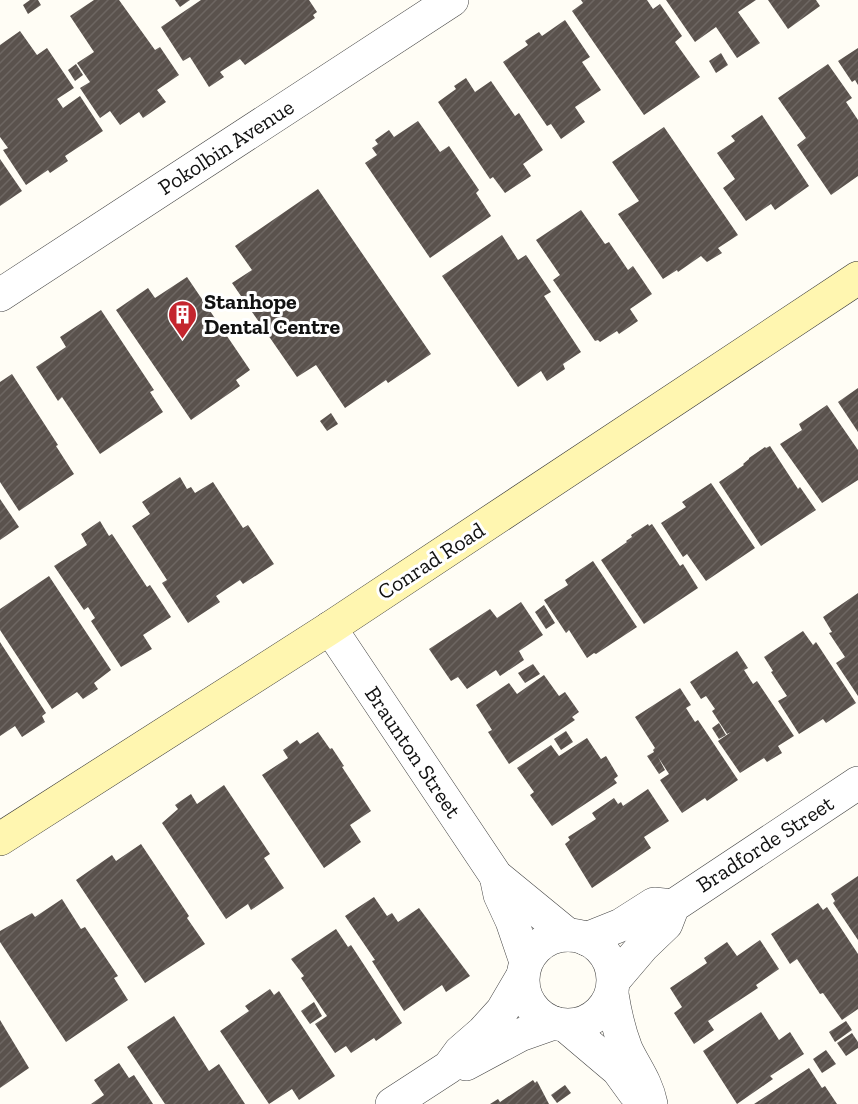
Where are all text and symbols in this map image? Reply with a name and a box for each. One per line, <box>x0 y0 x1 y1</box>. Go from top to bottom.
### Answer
street label: Pokolbin Avenue <box>153 93 299 201</box>
place label: Stanhope Dental Centre <box>204 288 341 340</box>
building icon: Stanhope Dental Centre <box>167 298 199 340</box>
street label: Conrad Road <box>372 516 490 606</box>
street label: Braunton Street <box>359 681 467 824</box>
street label: Bradforde Street <box>691 789 839 898</box>

